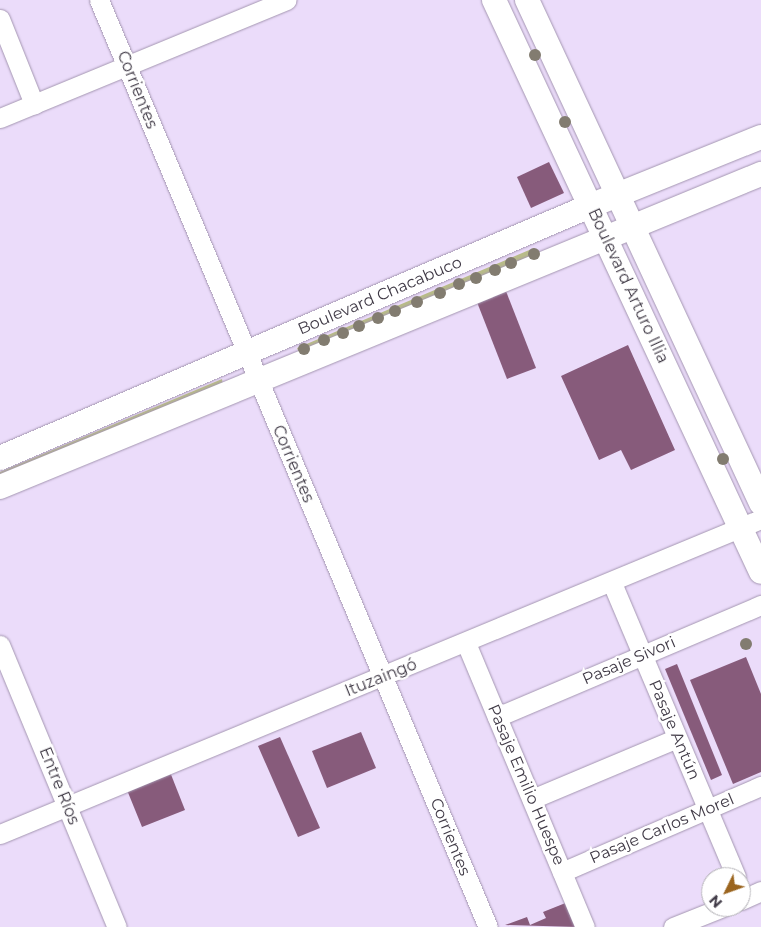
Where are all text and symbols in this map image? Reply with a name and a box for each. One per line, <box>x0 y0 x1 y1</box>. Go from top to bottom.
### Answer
street label: Corrientes <box>113 48 161 132</box>
street label: Boulevard Arturo Illia <box>584 205 672 367</box>
street label: Boulevard Chacabuco <box>295 253 465 339</box>
street label: Corrientes <box>268 422 318 506</box>
street label: Pasaje Sivori <box>580 633 678 689</box>
street label: Ituzaingó <box>342 655 420 701</box>
street label: Pasaje Antún <box>644 677 704 783</box>
street label: Pasaje Emilio Huespe <box>483 702 569 868</box>
street label: Entre Ríos <box>35 744 83 828</box>
street label: Pasaje Carlos Morel <box>587 790 737 868</box>
street label: Corrientes <box>426 795 474 879</box>
north arrow <box>701 867 751 917</box>
text: N <box>705 891 726 912</box>

